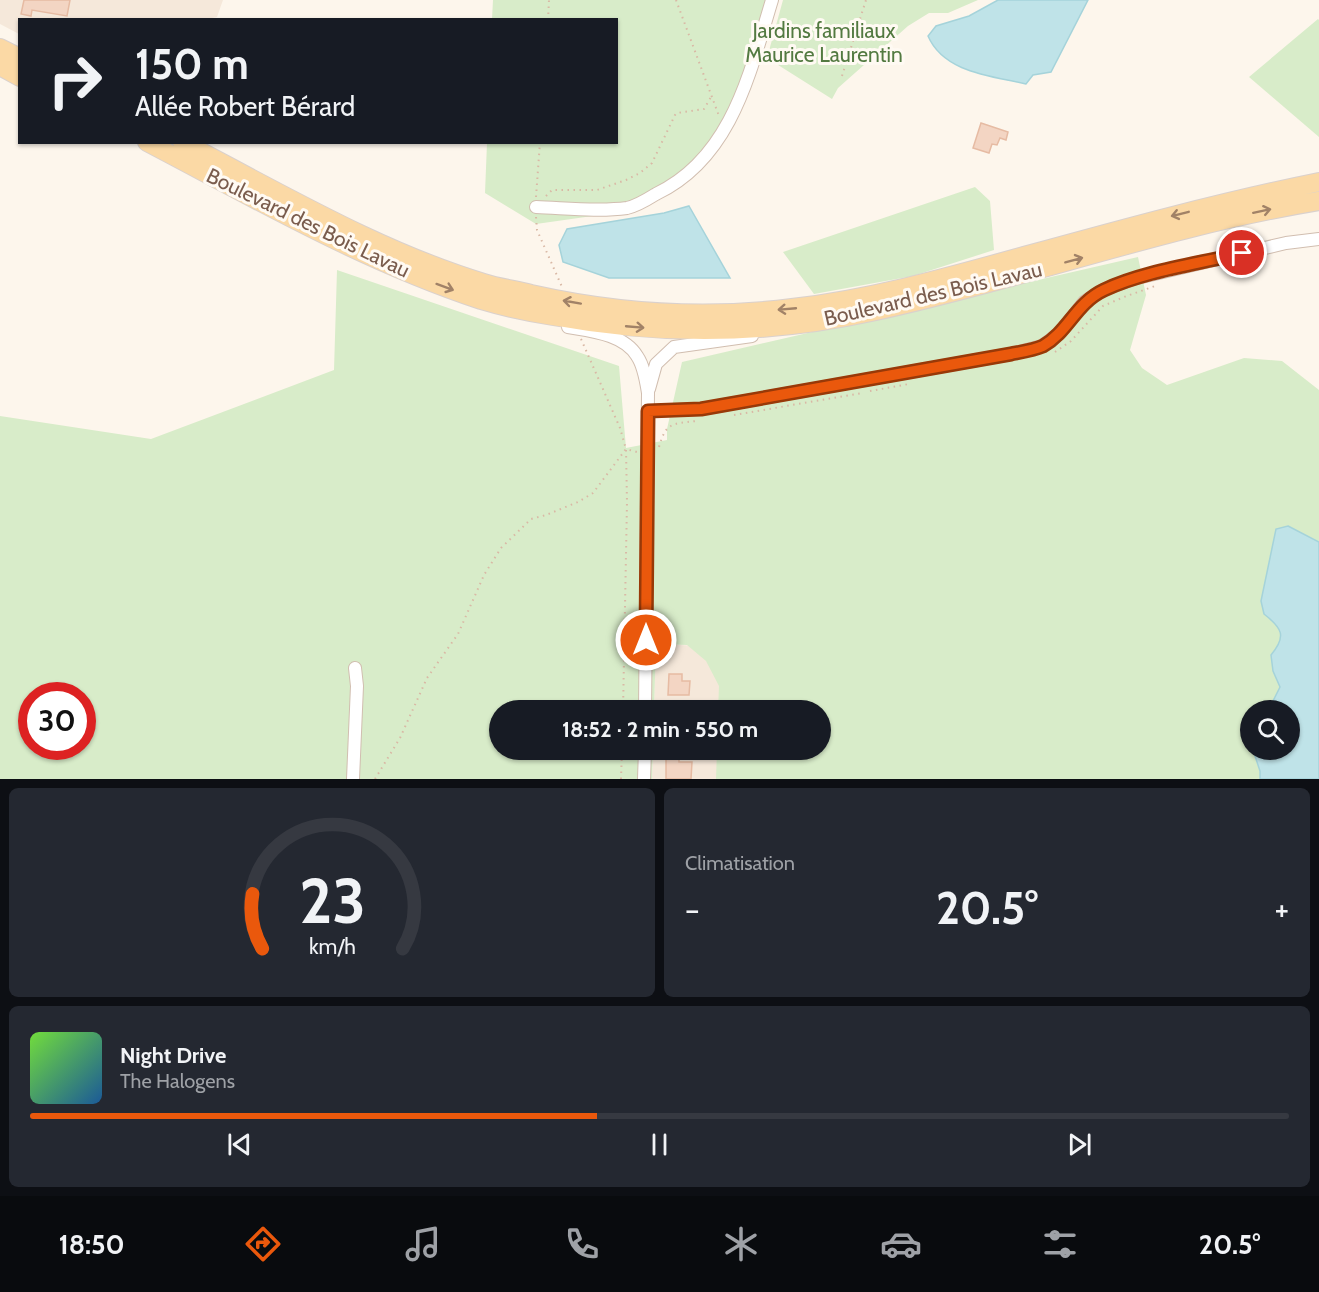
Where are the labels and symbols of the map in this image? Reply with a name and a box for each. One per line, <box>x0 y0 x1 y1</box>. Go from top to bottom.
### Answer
park label: Jardins familiaux Maurice Laurentin <box>745 18 903 67</box>
street label: Boulevard des Bois Lavau <box>203 162 414 283</box>
one-way arrow <box>1252 205 1272 216</box>
one-way arrow <box>1171 209 1190 220</box>
pin <box>1216 227 1267 278</box>
one-way arrow <box>1064 253 1083 265</box>
street label: Boulevard des Bois Lavau <box>821 256 1044 331</box>
one-way arrow <box>435 282 453 293</box>
one-way arrow <box>562 296 582 307</box>
one-way arrow <box>777 304 797 315</box>
one-way arrow <box>624 322 644 333</box>
position arrow <box>614 608 678 672</box>
speed limit sign: 30 <box>18 682 96 760</box>

